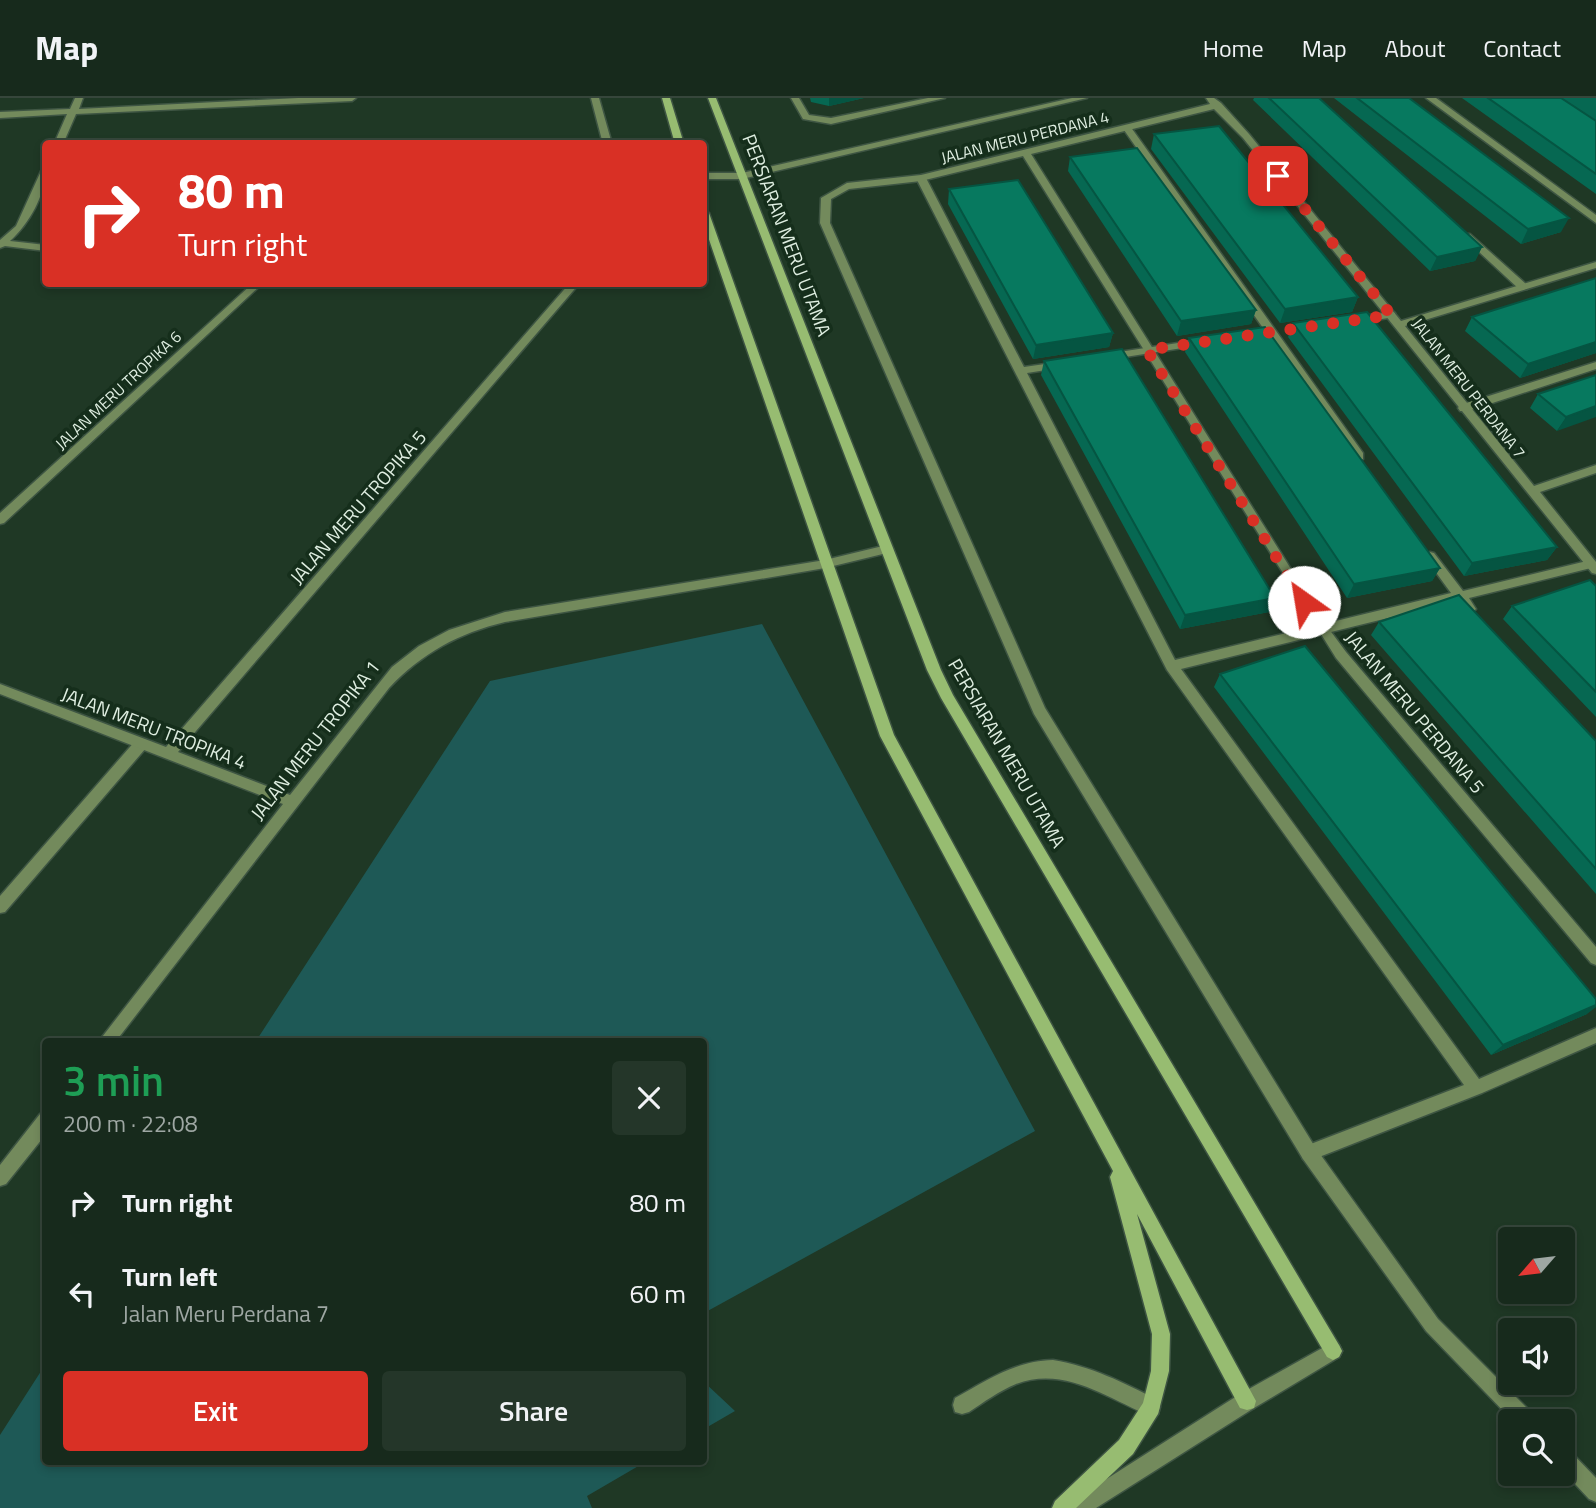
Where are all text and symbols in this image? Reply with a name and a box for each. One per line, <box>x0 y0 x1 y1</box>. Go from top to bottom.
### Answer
text: Map <box>35 23 98 73</box>
text: Home <box>1203 30 1264 66</box>
text: Map <box>1302 30 1347 66</box>
text: About <box>1385 30 1445 66</box>
text: Contact <box>1483 30 1561 66</box>
street label: JALAN MERU PERDANA 4 <box>938 105 1112 169</box>
street label: PERSIARAN MERU UTAMA <box>736 130 839 340</box>
pin <box>1248 146 1308 206</box>
text: 80 m <box>178 152 285 227</box>
icon: arrive <box>1259 157 1297 195</box>
icon: right <box>63 168 154 259</box>
text: Turn right <box>178 220 307 268</box>
street label: JALAN MERU PERDANA 7 <box>1406 313 1532 463</box>
street label: JALAN MERU TROPIKA 6 <box>49 325 187 455</box>
street label: JALAN MERU TROPIKA 5 <box>282 423 433 590</box>
position arrow <box>1267 565 1341 639</box>
street label: JALAN MERU PERDANA 5 <box>1339 624 1492 799</box>
street label: PERSIARAN MERU UTAMA <box>941 653 1074 853</box>
street label: JALAN MERU TROPIKA 1 <box>243 654 386 826</box>
street label: JALAN MERU TROPIKA 4 <box>57 679 251 776</box>
text: 3 min <box>63 1048 164 1112</box>
button: close <box>612 1061 686 1135</box>
text: 200 m · 22:08 <box>63 1106 198 1141</box>
text: Turn right <box>122 1183 233 1222</box>
text: 80 m <box>629 1183 686 1222</box>
icon: right <box>63 1184 101 1222</box>
north arrow <box>1498 1227 1575 1304</box>
map controls <box>1498 1227 1575 1486</box>
text: Turn left <box>122 1257 217 1296</box>
text: 60 m <box>629 1274 686 1313</box>
icon: left <box>63 1275 101 1313</box>
text: Jalan Meru Perdana 7 <box>122 1296 329 1331</box>
button: sound <box>1498 1318 1575 1395</box>
button: Exit <box>63 1371 368 1451</box>
button: Share <box>382 1371 686 1451</box>
button: search <box>1498 1409 1575 1486</box>

